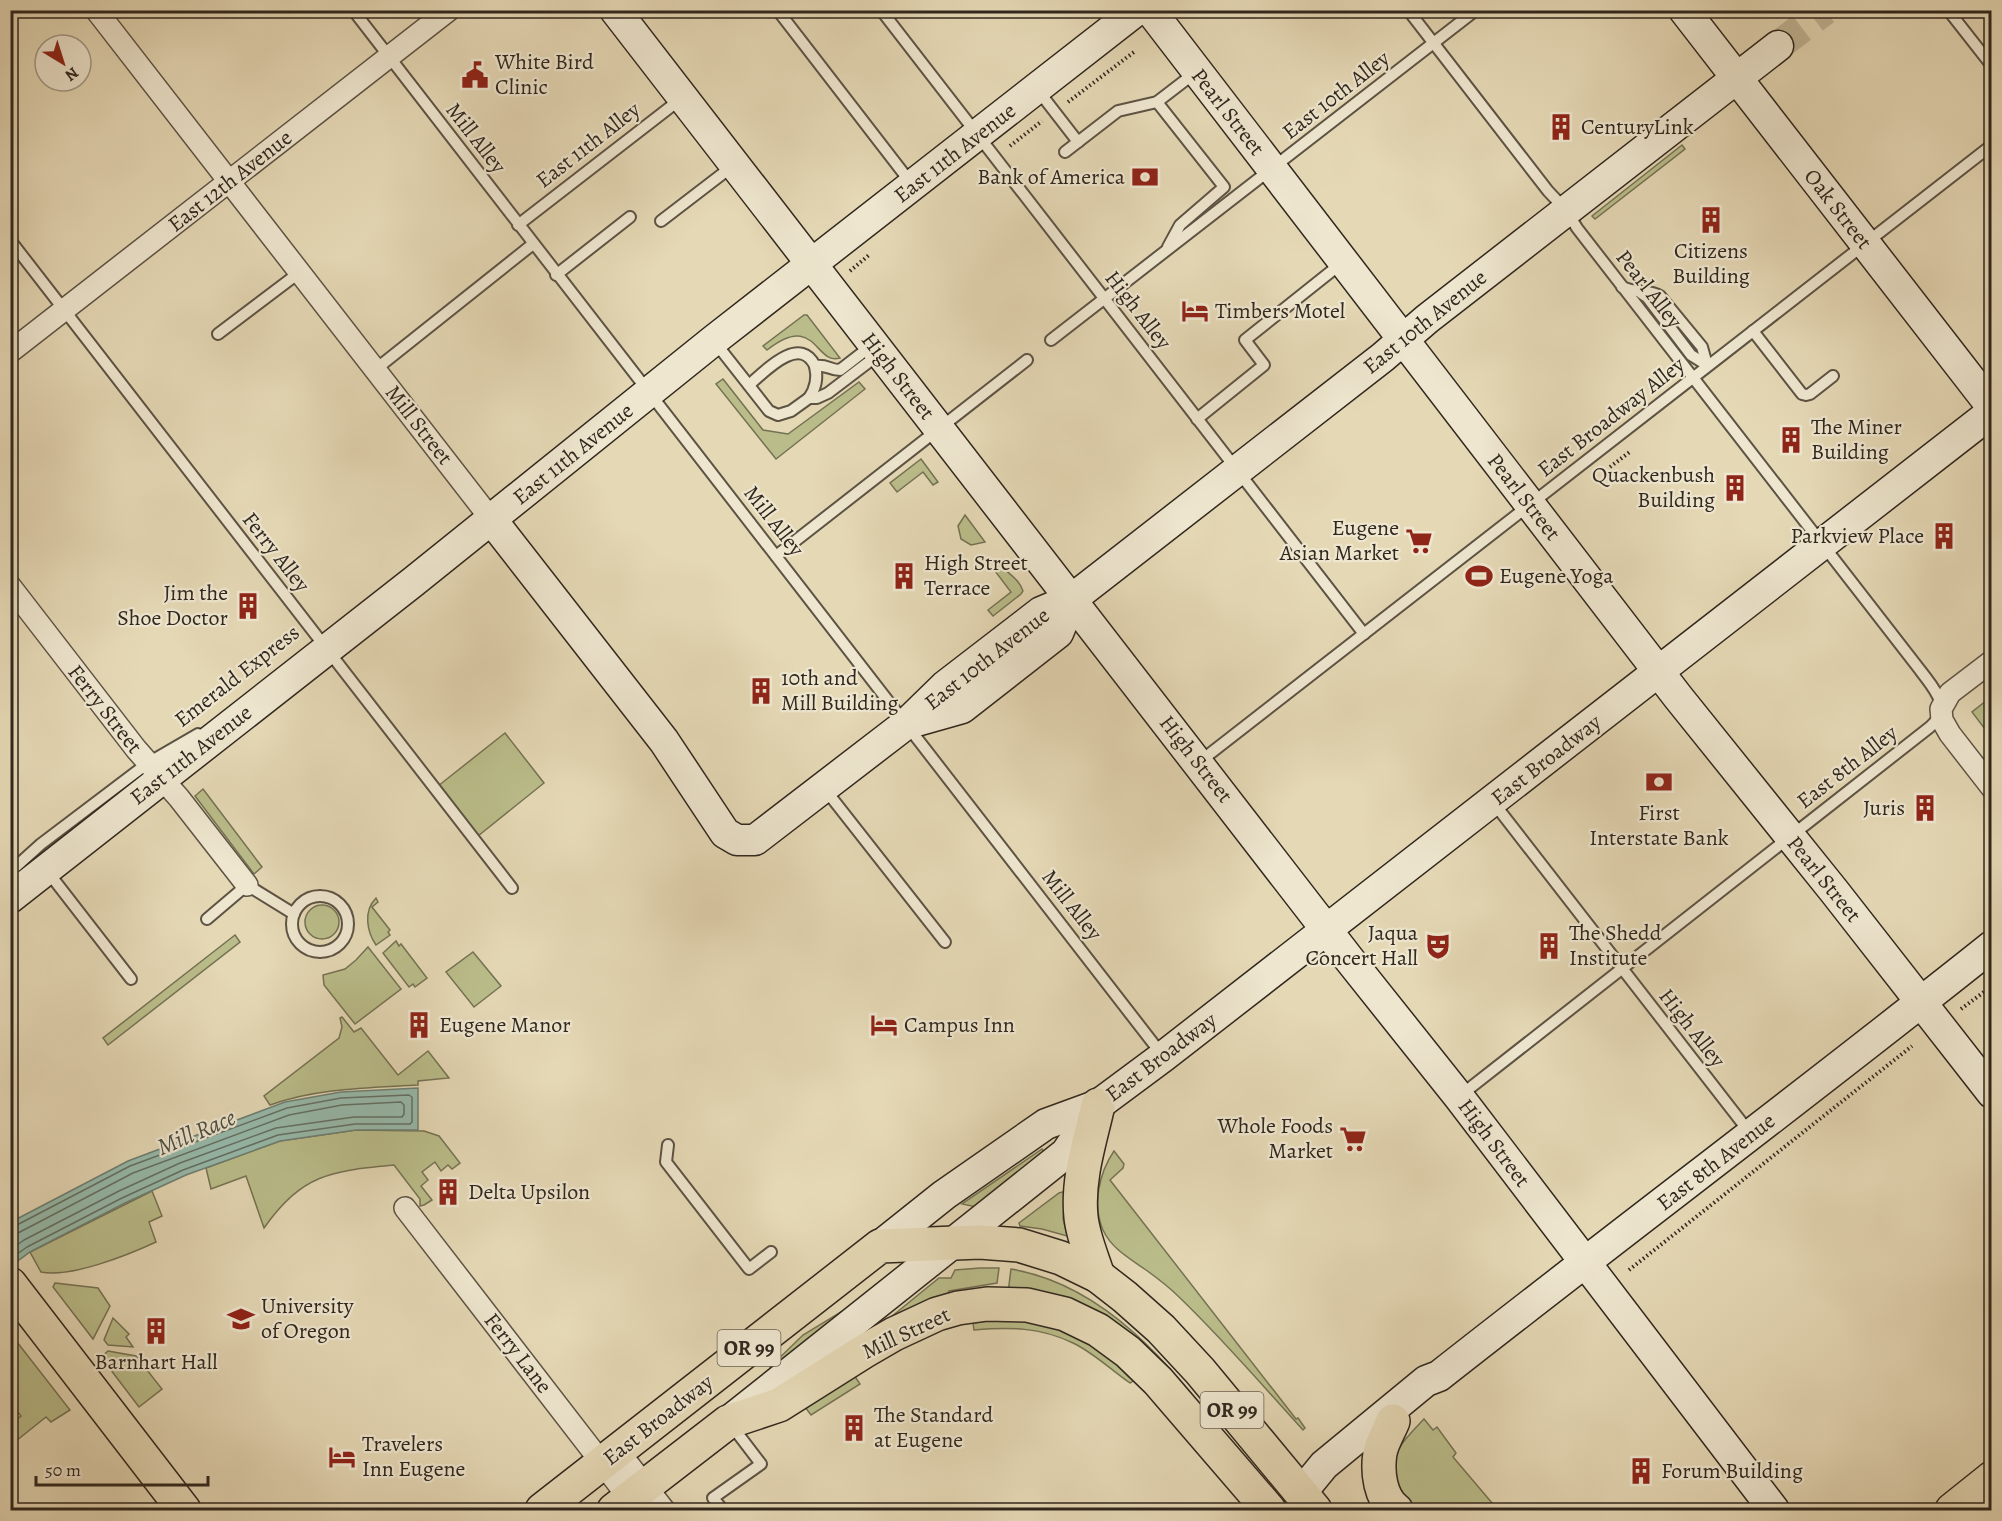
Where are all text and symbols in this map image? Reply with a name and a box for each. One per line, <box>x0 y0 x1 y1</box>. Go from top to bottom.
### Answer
north arrow <box>33 33 93 93</box>
street label: East 10th Alley <box>1276 43 1396 146</box>
place label: White Bird Clinic <box>494 47 594 102</box>
public building icon: White Bird Clinic <box>460 60 490 90</box>
text: N <box>60 62 83 87</box>
street label: Pearl Street <box>1184 62 1272 162</box>
street label: East 11th Alley <box>530 95 646 195</box>
street label: Mill Alley <box>439 96 513 180</box>
street label: East 11th Avenue <box>888 96 1022 210</box>
building icon: CenturyLink <box>1546 112 1576 142</box>
place label: CenturyLink <box>1581 112 1694 142</box>
street label: East 12th Avenue <box>162 123 298 239</box>
place label: Bank of America <box>977 162 1126 192</box>
bank icon: Bank of America <box>1130 162 1160 192</box>
street label: Oak Street <box>1797 162 1879 256</box>
building icon: Citizens Building <box>1696 205 1726 235</box>
place label: Citizens Building <box>1672 236 1750 291</box>
street label: Pearl Alley <box>1609 243 1689 335</box>
street label: East 10th Avenue <box>1357 263 1493 381</box>
street label: High Alley <box>1098 264 1178 356</box>
hotel icon: Timbers Motel <box>1180 296 1210 326</box>
place label: Timbers Motel <box>1215 296 1345 326</box>
street label: High Street <box>854 326 942 426</box>
street label: East Broadway Alley <box>1531 350 1691 484</box>
street label: Mill Street <box>378 379 460 471</box>
street label: East 11th Avenue <box>506 396 640 512</box>
place label: The Miner Building <box>1811 412 1902 467</box>
building icon: The Miner Building <box>1776 425 1806 455</box>
street label: Pearl Street <box>1480 447 1568 547</box>
place label: Quackenbush Building <box>1592 460 1715 515</box>
building icon: Quackenbush Building <box>1720 473 1750 503</box>
street label: Mill Alley <box>737 479 811 563</box>
street label: Ferry Alley <box>235 506 317 599</box>
place label: Eugene Asian Market <box>1279 513 1399 568</box>
place label: Parkview Place <box>1790 521 1924 551</box>
building icon: Parkview Place <box>1929 521 1959 551</box>
supermarket icon: Eugene Asian Market <box>1404 526 1434 556</box>
place label: High Street Terrace <box>924 548 1028 603</box>
building icon: High Street Terrace <box>889 561 919 591</box>
sports icon: Eugene Yoga <box>1464 561 1494 591</box>
place label: Eugene Yoga <box>1499 561 1614 591</box>
place label: Jim the Shoe Doctor <box>117 578 228 633</box>
building icon: Jim the Shoe Doctor <box>233 591 263 621</box>
street label: East 10th Avenue <box>918 601 1056 717</box>
street label: Emerald Express <box>168 618 306 734</box>
street label: Ferry Street <box>61 658 149 760</box>
place label: 10th and Mill Building <box>781 663 898 718</box>
building icon: 10th and Mill Building <box>746 676 776 706</box>
street label: East 11th Avenue <box>124 698 258 812</box>
street label: East Broadway <box>1485 707 1607 813</box>
street label: High Street <box>1152 709 1240 809</box>
street label: East 8th Alley <box>1790 718 1904 816</box>
bank icon: First Interstate Bank <box>1644 767 1674 797</box>
place label: Juris <box>1863 793 1905 823</box>
building icon: Juris <box>1910 793 1940 823</box>
place label: First Interstate Bank <box>1589 798 1729 853</box>
street label: Pearl Street <box>1780 829 1868 929</box>
street label: Mill Alley <box>1035 863 1109 947</box>
place label: Jaqua Concert Hall <box>1306 918 1419 973</box>
place label: The Shedd Institute <box>1569 918 1662 973</box>
theatre icon: Jaqua Concert Hall <box>1423 931 1453 961</box>
building icon: The Shedd Institute <box>1534 931 1564 961</box>
street label: High Alley <box>1652 982 1732 1074</box>
street label: East Broadway <box>1099 1005 1223 1109</box>
building icon: Eugene Manor <box>404 1010 434 1040</box>
place label: Eugene Manor <box>439 1010 571 1040</box>
hotel icon: Campus Inn <box>869 1010 899 1040</box>
place label: Campus Inn <box>904 1010 1015 1040</box>
street label: High Street <box>1451 1093 1537 1193</box>
water label: Mill Race <box>152 1101 241 1163</box>
street label: East 8th Avenue <box>1650 1106 1782 1218</box>
place label: Whole Foods Market <box>1217 1111 1333 1166</box>
supermarket icon: Whole Foods Market <box>1338 1124 1368 1154</box>
building icon: Delta Upsilon <box>433 1177 463 1207</box>
place label: Delta Upsilon <box>468 1177 590 1207</box>
place label: University of Oregon <box>261 1291 354 1346</box>
street label: Mill Street <box>857 1300 955 1366</box>
school or university icon: University of Oregon <box>226 1304 256 1334</box>
street label: Ferry Lane <box>477 1306 559 1400</box>
building icon: Barnhart Hall <box>141 1316 171 1346</box>
road number: OR 99 <box>718 1330 780 1366</box>
place label: Barnhart Hall <box>94 1347 218 1377</box>
street label: East Broadway <box>597 1367 719 1473</box>
road number: OR 99 <box>1200 1392 1264 1428</box>
place label: The Standard at Eugene <box>874 1400 993 1455</box>
building icon: The Standard at Eugene <box>839 1413 869 1443</box>
place label: Travelers Inn Eugene <box>362 1429 465 1484</box>
hotel icon: Travelers Inn Eugene <box>327 1442 357 1472</box>
scale bar <box>36 1449 208 1487</box>
building icon: Forum Building <box>1626 1456 1656 1486</box>
place label: Forum Building <box>1661 1456 1803 1486</box>
text: 50 m <box>45 1458 81 1482</box>

